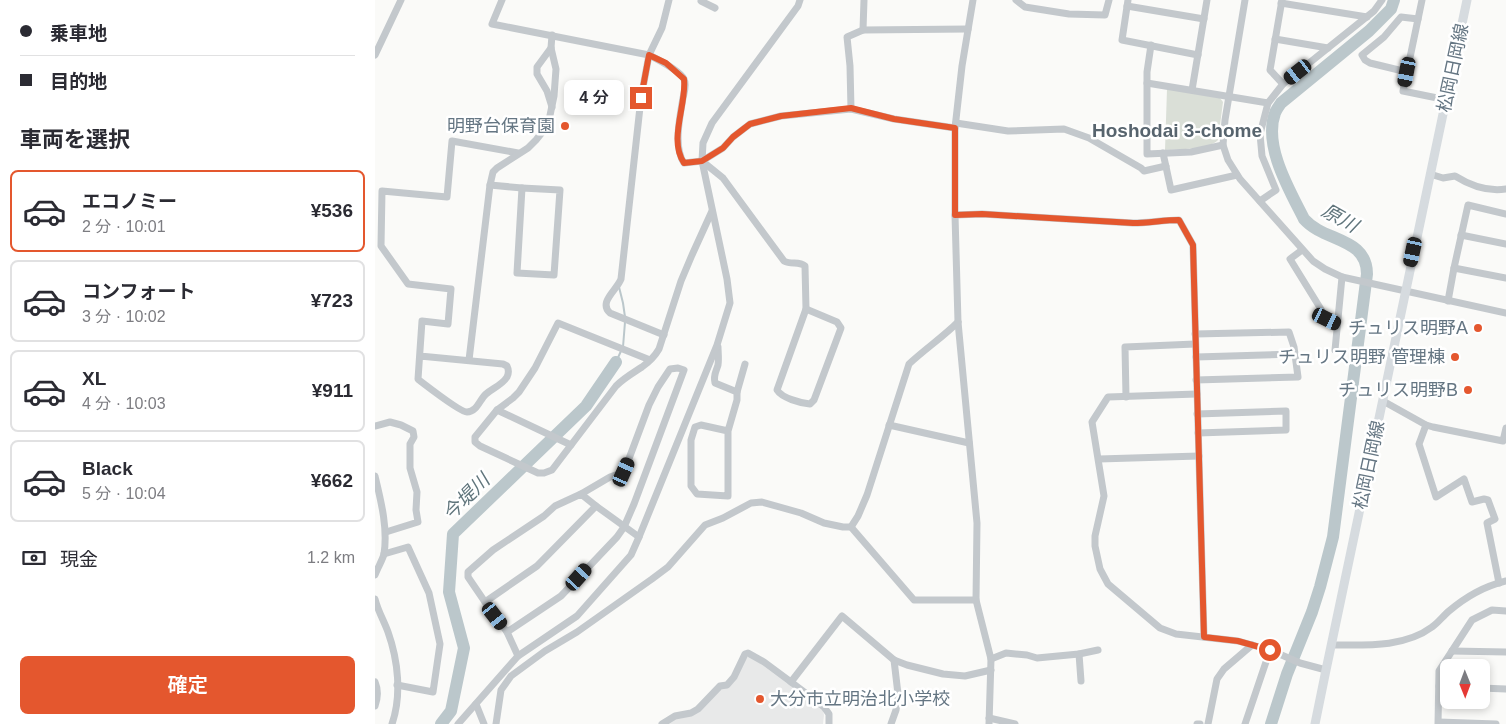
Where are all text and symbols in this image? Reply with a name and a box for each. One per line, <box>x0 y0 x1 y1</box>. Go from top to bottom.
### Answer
street label: 松岡日岡線 <box>1434 22 1472 114</box>
text: 乗車地 <box>50 23 107 44</box>
car <box>1396 56 1417 88</box>
car <box>1281 57 1314 87</box>
text: 目的地 <box>50 71 107 92</box>
callout: 4 分 <box>563 80 623 116</box>
route end <box>630 87 652 109</box>
text: 4 分 <box>579 89 609 106</box>
place label: 明野台保育園 <box>447 116 555 136</box>
marker: 明野台保育園 <box>559 120 571 132</box>
district label: Hoshodai 3-chome <box>1092 120 1262 141</box>
text: 車両を選択 <box>20 127 130 152</box>
icon: car <box>22 189 67 234</box>
text: エコノミー <box>82 191 177 212</box>
text: ¥536 <box>311 200 353 221</box>
water label: 原川 <box>1318 200 1363 237</box>
text: 2 分 · 10:01 <box>82 218 166 235</box>
car <box>1402 236 1423 268</box>
icon: car <box>22 279 67 324</box>
text: コンフォート <box>82 281 195 302</box>
text: ¥723 <box>311 290 353 311</box>
car <box>1310 306 1343 332</box>
text: 3 分 · 10:02 <box>82 308 166 325</box>
place label: チュリス明野A <box>1348 318 1468 338</box>
marker: チュリス明野A <box>1472 322 1484 334</box>
place label: チュリス明野 管理棟 <box>1278 347 1445 367</box>
marker: チュリス明野 管理棟 <box>1449 351 1461 363</box>
text: XL <box>82 368 106 389</box>
icon: car <box>22 369 67 414</box>
text: ¥911 <box>312 380 353 401</box>
place label: チュリス明野B <box>1338 380 1458 400</box>
marker: チュリス明野B <box>1462 384 1474 396</box>
text: 4 分 · 10:03 <box>82 395 166 412</box>
street label: 松岡日岡線 <box>1350 419 1388 511</box>
car <box>611 455 636 489</box>
text: Black <box>82 458 133 479</box>
icon: car <box>22 459 67 504</box>
water label: 今堤川 <box>438 468 495 525</box>
text: ¥662 <box>311 470 353 491</box>
text: 5 分 · 10:04 <box>82 485 166 502</box>
icon: cash <box>20 544 48 572</box>
text: 現金 <box>60 549 98 570</box>
text: 1.2 km <box>307 549 355 566</box>
car <box>563 561 594 593</box>
car <box>479 600 510 632</box>
route start <box>1259 639 1281 661</box>
button: 確定 <box>20 656 355 714</box>
north arrow <box>1440 659 1490 709</box>
map controls <box>1440 659 1490 709</box>
place label: 大分市立明治北小学校 <box>770 689 950 709</box>
marker: 大分市立明治北小学校 <box>754 693 766 705</box>

